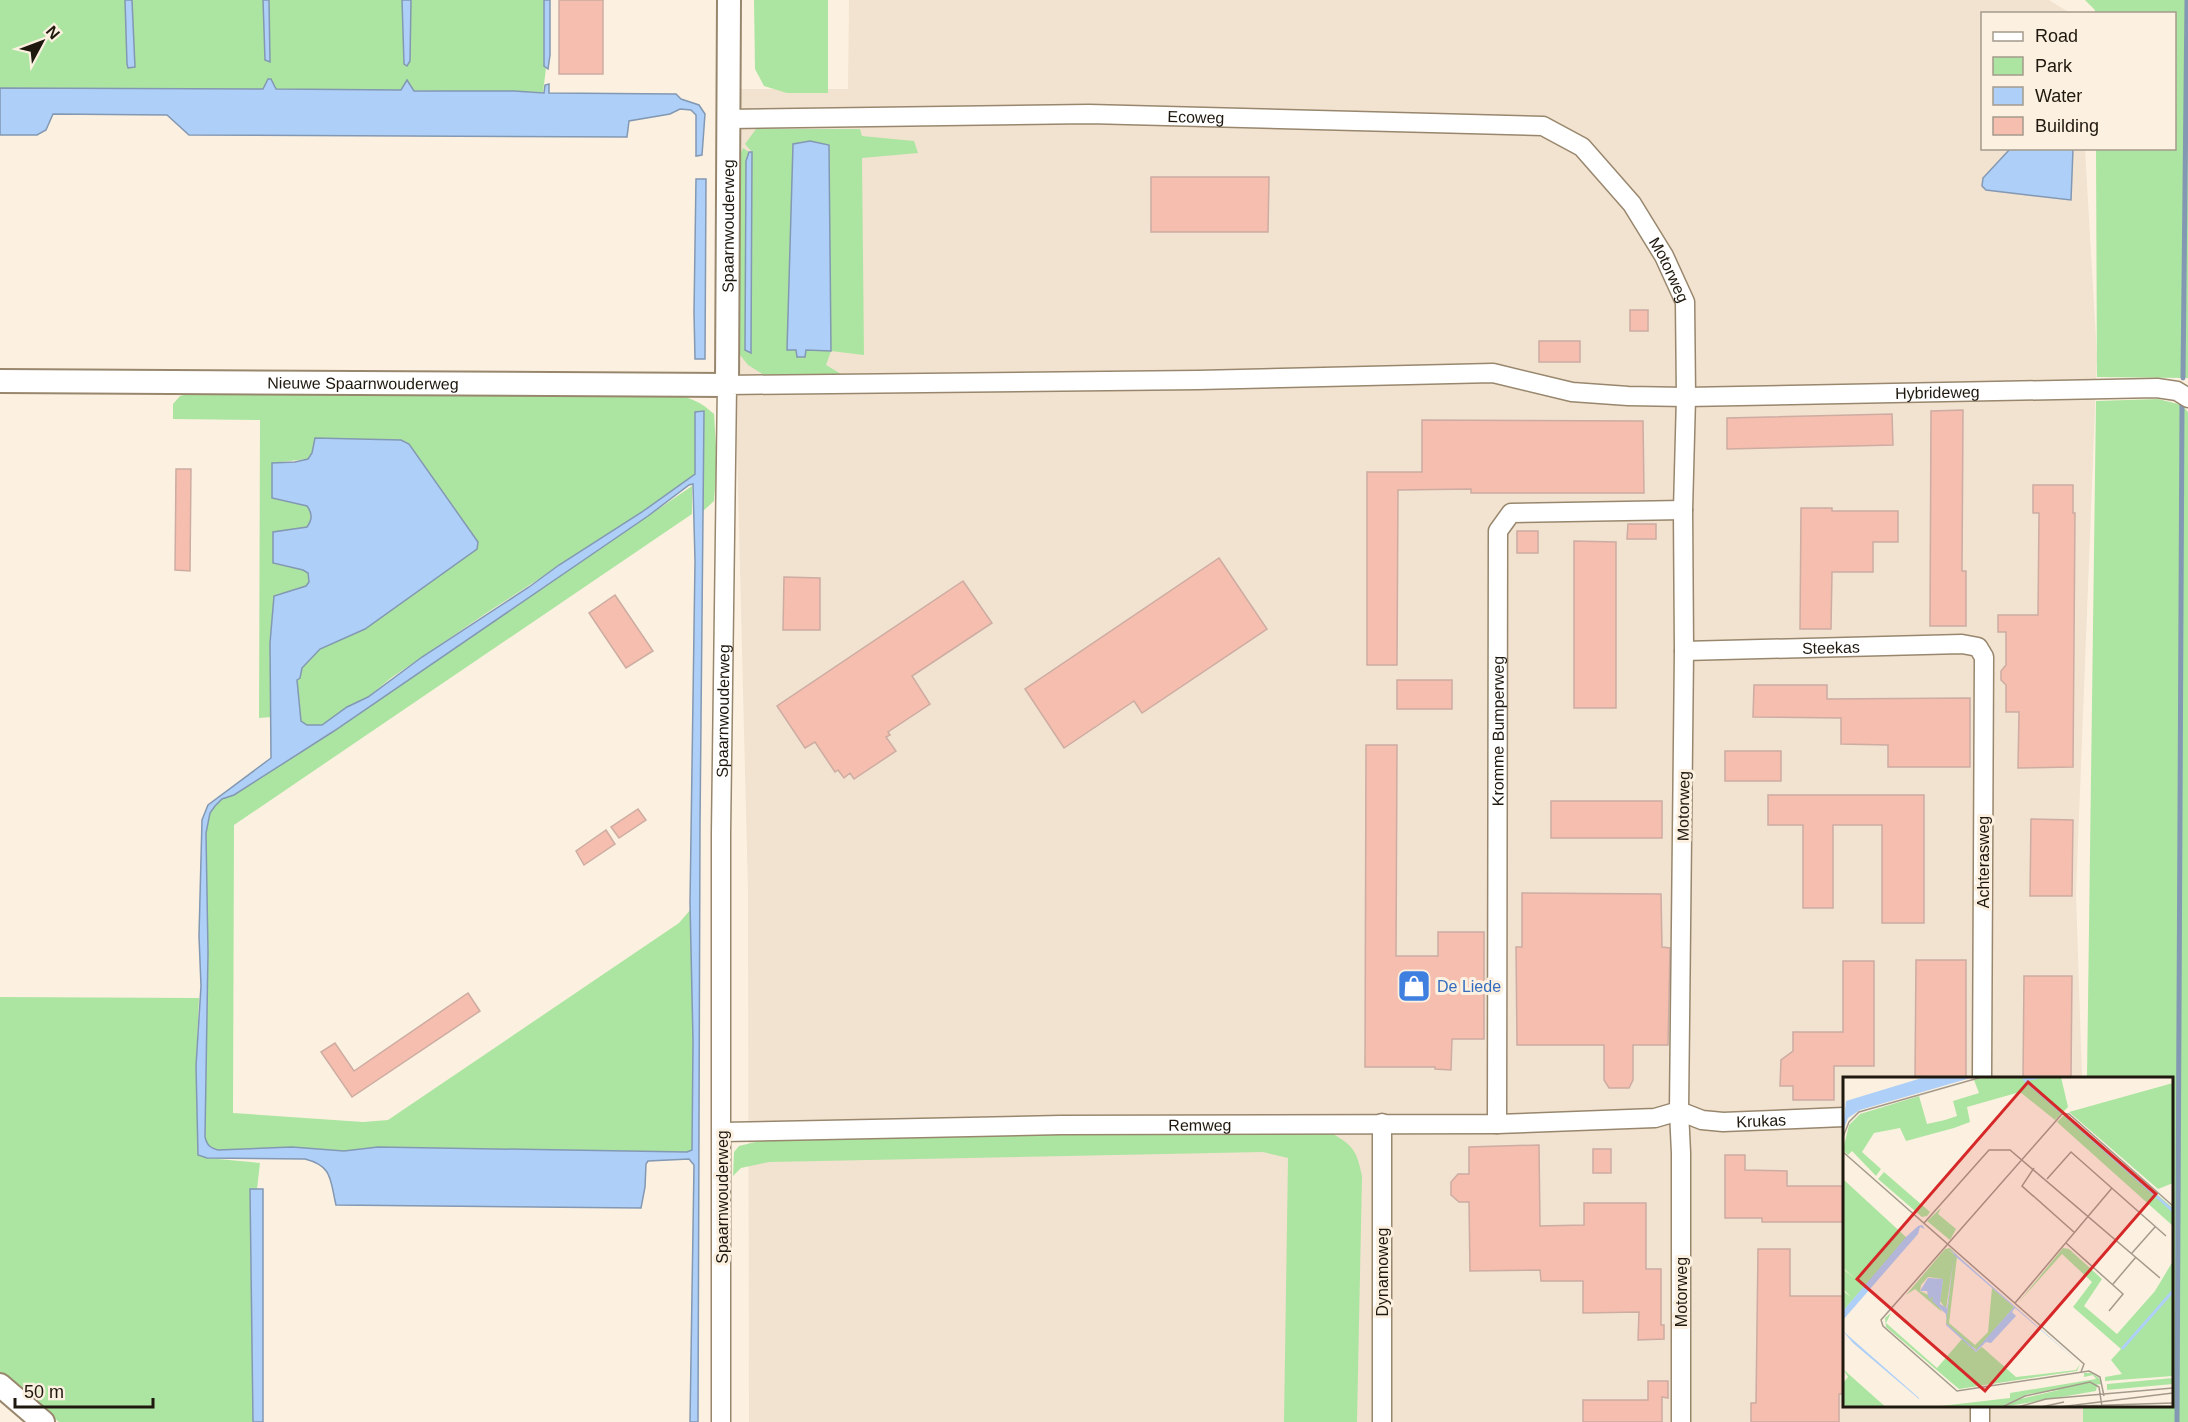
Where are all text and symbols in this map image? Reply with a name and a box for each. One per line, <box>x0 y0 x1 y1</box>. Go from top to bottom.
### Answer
north arrow <box>12 12 72 72</box>
legend <box>1981 12 2176 150</box>
text: N <box>43 23 63 42</box>
text: Road <box>2035 26 2078 46</box>
text: Park <box>2035 56 2073 76</box>
text: Water <box>2035 86 2082 106</box>
street label: Ecoweg <box>1167 108 1225 127</box>
text: Building <box>2035 116 2099 136</box>
street label: Spaarnwouderweg <box>719 159 737 293</box>
street label: Motorweg <box>1646 234 1692 305</box>
street label: Nieuwe Spaarnwouderweg <box>267 374 459 393</box>
street label: Hybrideweg <box>1895 383 1980 402</box>
street label: Steekas <box>1802 639 1860 657</box>
street label: Spaarnwouderweg <box>714 644 733 778</box>
street label: Kromme Bumperweg <box>1490 656 1507 806</box>
street label: Motorweg <box>1674 771 1693 841</box>
street label: Achterasweg <box>1975 816 1992 908</box>
shop icon: De Liede <box>1396 968 1432 1004</box>
place label: De Liede <box>1437 978 1501 995</box>
inset map <box>1843 1077 2173 1407</box>
street label: Krukas <box>1736 1111 1786 1130</box>
street label: Remweg <box>1168 1117 1232 1134</box>
street label: Spaarnwouderweg <box>714 1130 731 1264</box>
street label: Dynamoweg <box>1374 1228 1391 1316</box>
street label: Motorweg <box>1673 1257 1690 1327</box>
scale bar <box>15 1371 153 1409</box>
text: 50 m <box>24 1382 64 1402</box>

